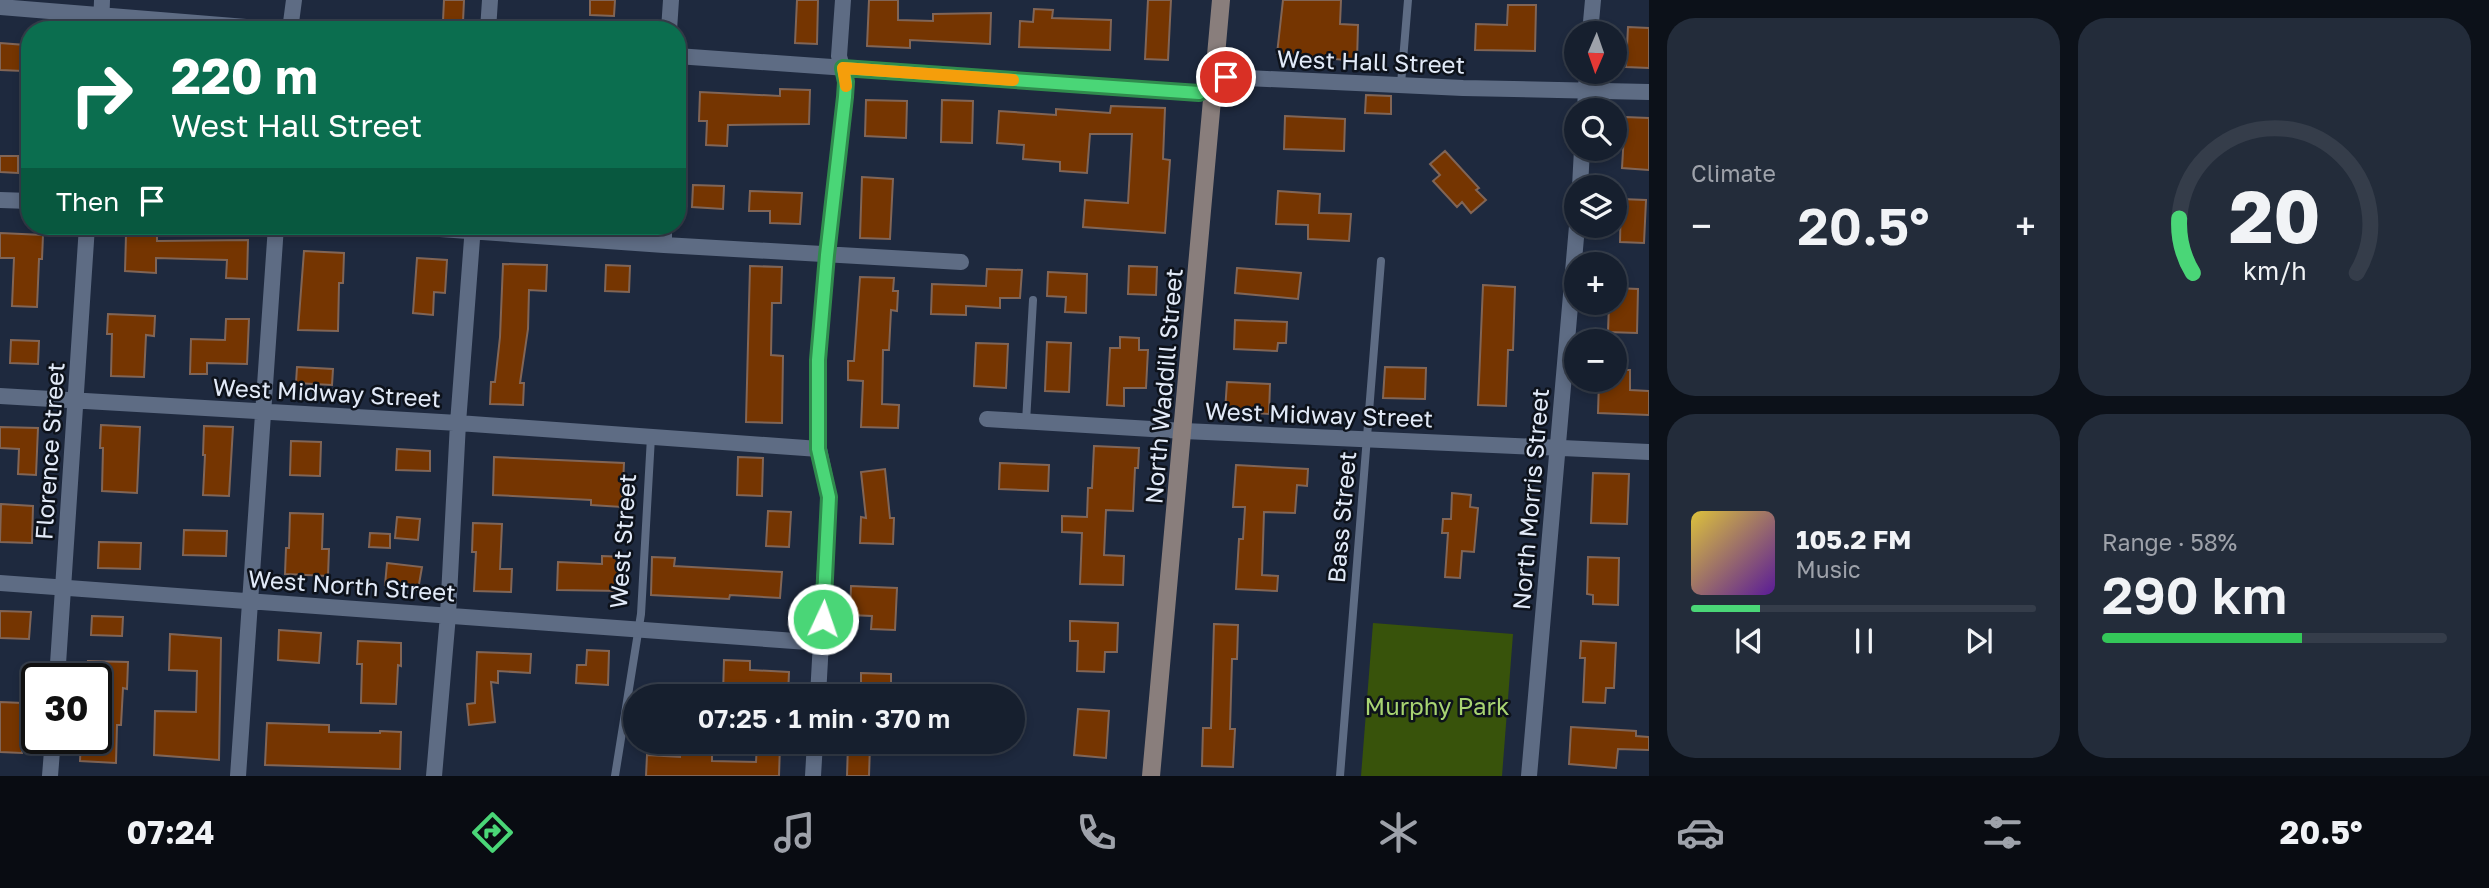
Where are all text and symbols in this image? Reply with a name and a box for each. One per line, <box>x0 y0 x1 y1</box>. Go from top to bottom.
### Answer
north arrow <box>1564 21 1628 84</box>
map controls <box>1564 21 1627 392</box>
street label: West Hall Street <box>1276 43 1466 79</box>
text: 220 m <box>171 46 318 105</box>
pin <box>1196 47 1256 107</box>
icon: right <box>56 49 147 140</box>
icon: arrive <box>1207 58 1245 96</box>
button: search <box>1564 98 1627 161</box>
text: West Hall Street <box>171 106 422 144</box>
text: Climate <box>1691 159 1776 187</box>
text: 20 <box>2229 172 2320 259</box>
button: layers <box>1564 175 1627 238</box>
icon: arrive <box>133 182 171 220</box>
text: Then <box>56 186 119 217</box>
text: 20.5° <box>1798 194 1929 256</box>
text: − <box>1691 203 1712 248</box>
text: + <box>2015 203 2036 248</box>
button: + <box>1564 252 1627 315</box>
text: km/h <box>2243 255 2306 286</box>
street label: North Waddill Street <box>1138 267 1188 505</box>
button: − <box>1564 329 1627 392</box>
street label: Florence Street <box>28 361 70 541</box>
street label: West Midway Street <box>212 372 442 412</box>
street label: North Morris Street <box>1506 387 1554 611</box>
street label: West Midway Street <box>1204 396 1434 432</box>
street label: Bass Street <box>1321 450 1361 584</box>
street label: West Street <box>603 472 641 610</box>
text: 105.2 FM <box>1796 524 1911 555</box>
text: Range · 58% <box>2102 528 2237 556</box>
text: Music <box>1796 555 1861 583</box>
street label: West North Street <box>247 563 457 607</box>
text: 290 km <box>2102 563 2287 625</box>
position arrow <box>786 582 860 656</box>
icon: previous <box>1730 622 1768 660</box>
icon: pause <box>1845 622 1883 660</box>
icon: next <box>1960 622 1998 660</box>
speed limit sign: 30 <box>21 663 112 754</box>
park label: Murphy Park <box>1365 691 1509 720</box>
text: 07:25 · 1 min · 370 m <box>698 703 950 734</box>
icon: directions <box>468 808 517 857</box>
icon: music <box>770 808 819 857</box>
icon: phone <box>1072 808 1121 857</box>
icon: climate <box>1374 808 1423 857</box>
icon: car <box>1676 808 1725 857</box>
icon: filters <box>1978 808 2027 857</box>
text: 07:24 <box>127 813 215 851</box>
text: 20.5° <box>2280 813 2362 851</box>

